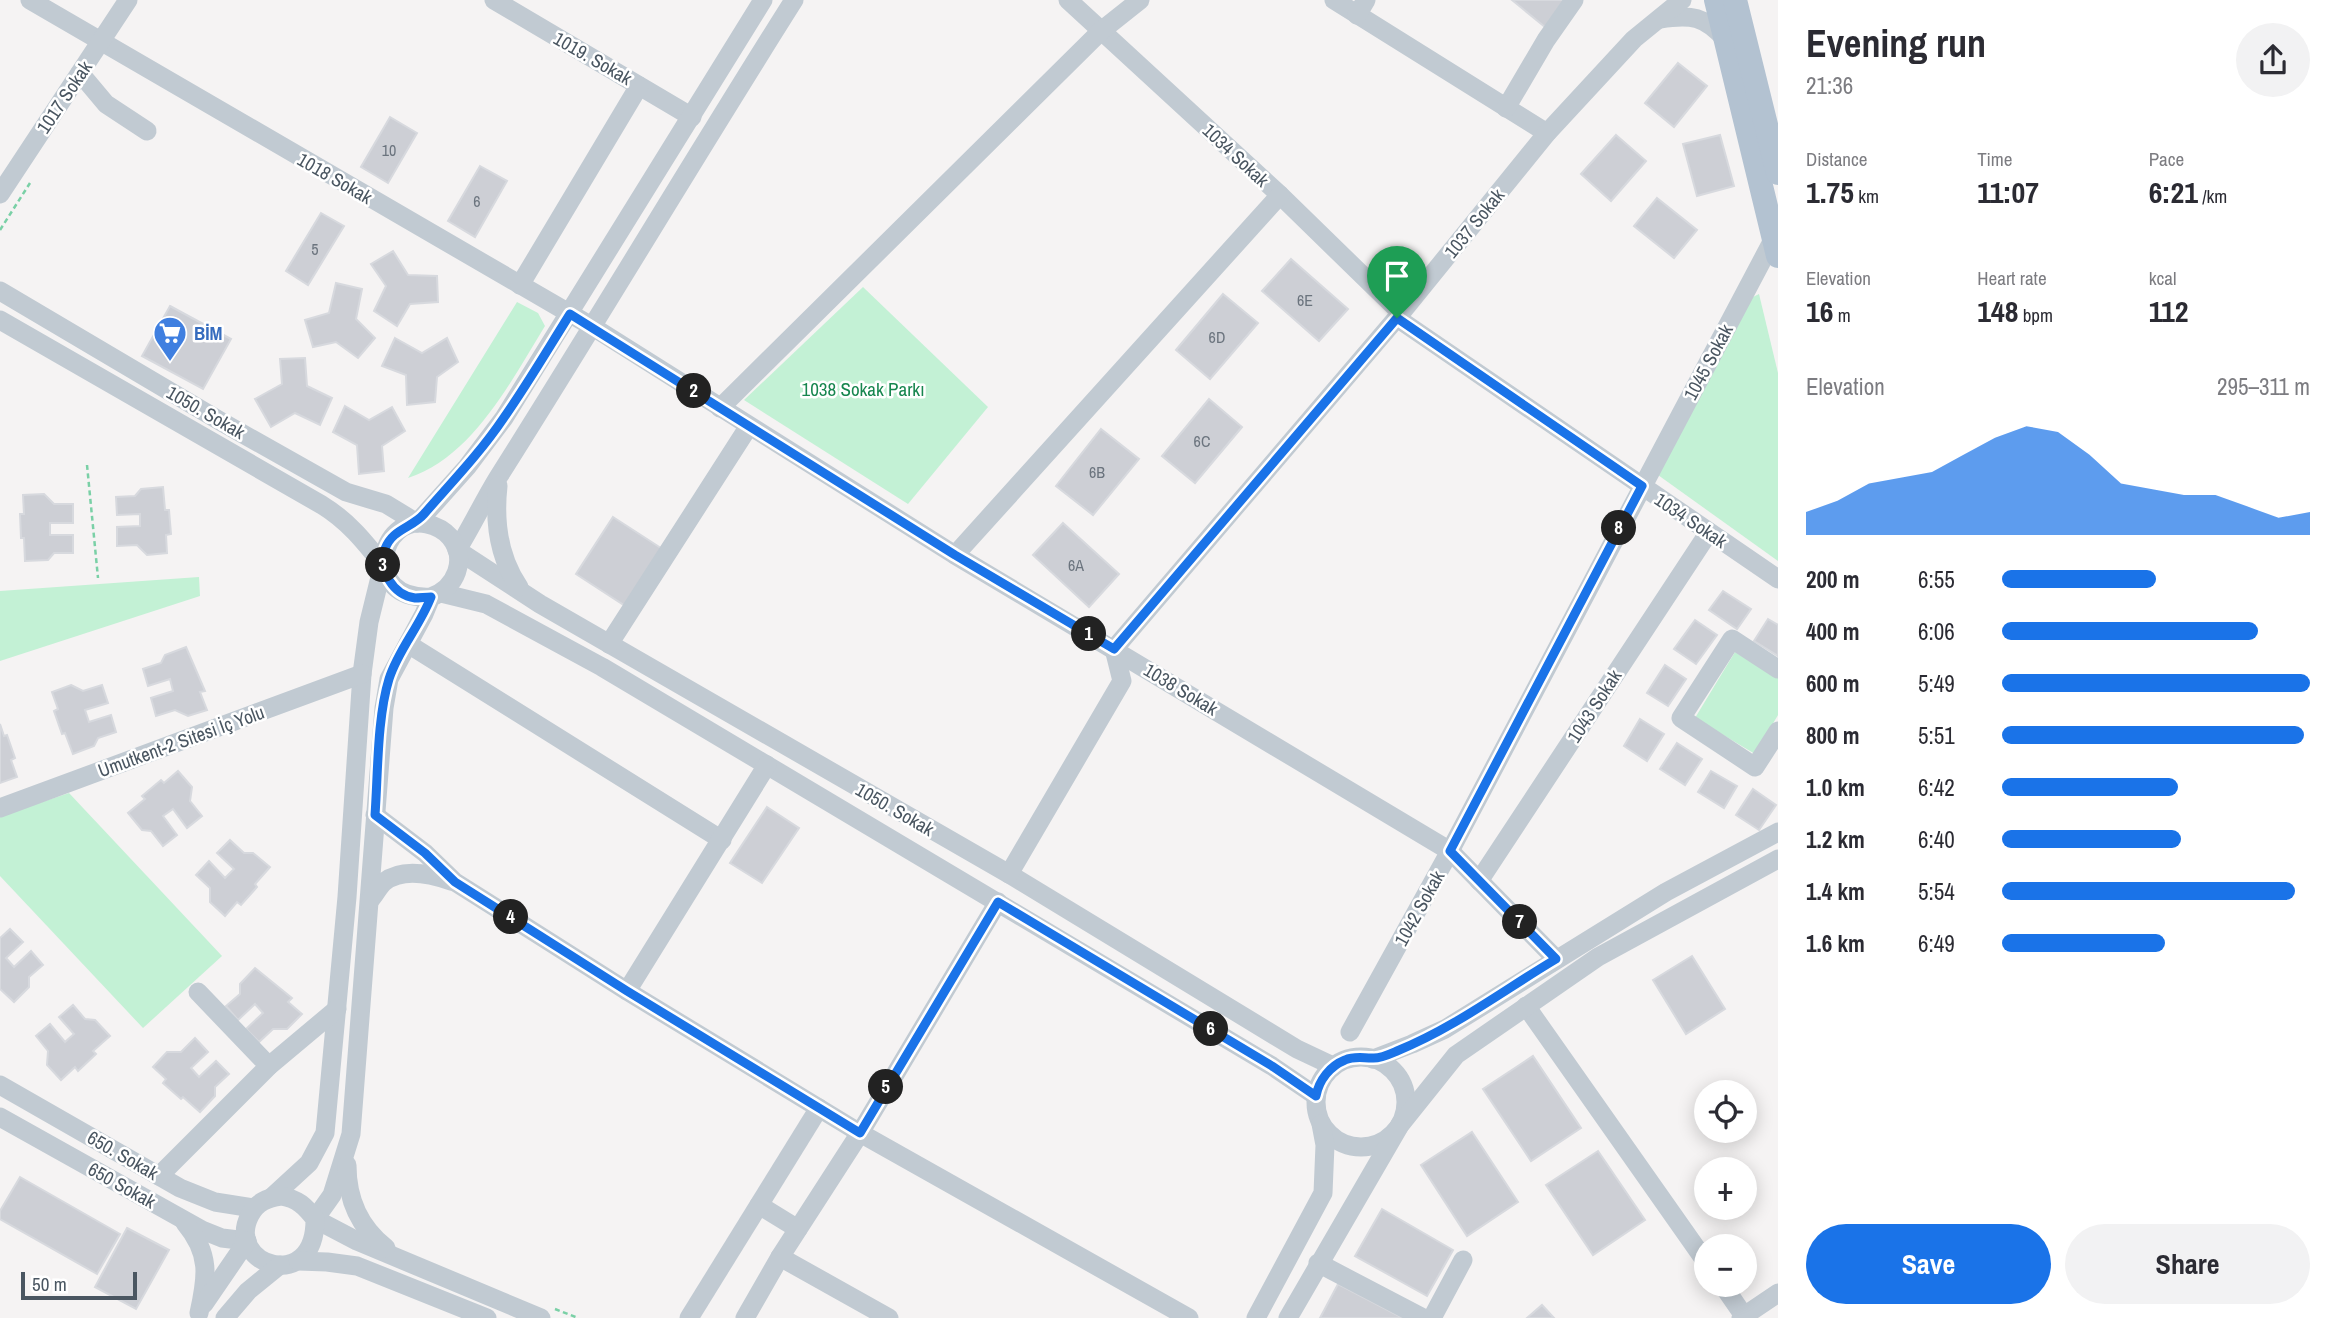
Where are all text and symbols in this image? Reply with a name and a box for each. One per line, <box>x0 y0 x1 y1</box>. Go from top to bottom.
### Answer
text: Evening run <box>1806 18 1986 69</box>
button: share <box>2236 23 2310 97</box>
street label: 1019. Sokak <box>549 25 637 91</box>
street label: 1017 Sokak <box>30 55 98 138</box>
text: 21:36 <box>1806 70 1853 101</box>
street label: 1034 Sokak <box>1197 117 1275 193</box>
house number: 10 <box>382 139 396 161</box>
street label: 1018 Sokak <box>293 146 377 210</box>
text: Distance <box>1806 146 1867 172</box>
text: Time <box>1977 146 2012 172</box>
text: Pace <box>2149 146 2184 172</box>
text: 1.75 <box>1806 172 1854 212</box>
text: 11:07 <box>1977 172 2039 212</box>
text: 6:21 <box>2149 172 2198 212</box>
street label: 1037 Sokak <box>1438 183 1510 263</box>
text: km <box>1854 183 1879 209</box>
text: /km <box>2198 183 2227 209</box>
house number: 6 <box>473 190 481 212</box>
house number: 5 <box>311 238 319 260</box>
pin <box>1367 246 1427 318</box>
icon: arrive <box>1378 257 1416 295</box>
text: Elevation <box>1806 265 1871 291</box>
text: Heart rate <box>1977 265 2047 291</box>
text: kcal <box>2149 265 2176 291</box>
house number: 6E <box>1297 289 1313 311</box>
text: 16 <box>1806 291 1833 331</box>
text: 148 <box>1977 291 2018 331</box>
text: 112 <box>2149 291 2188 331</box>
text: m <box>1833 302 1851 328</box>
text: bpm <box>2018 302 2053 328</box>
supermarket icon: BİM <box>151 314 189 363</box>
street label: 1045 Sokak <box>1677 319 1739 404</box>
place label: BİM <box>194 320 223 346</box>
house number: 6D <box>1209 326 1225 348</box>
text: Elevation <box>1806 371 1885 402</box>
text: 295–311 m <box>2217 371 2310 402</box>
pin: 2 <box>676 374 712 408</box>
park label: 1038 Sokak Parkı <box>802 376 925 402</box>
text: 2 <box>689 377 698 403</box>
street label: 1050. Sokak <box>162 379 250 445</box>
house number: 6C <box>1194 430 1210 452</box>
house number: 6B <box>1089 461 1105 483</box>
street label: 1034 Sokak <box>1650 486 1733 554</box>
pin: 8 <box>1602 510 1636 546</box>
text: 8 <box>1614 514 1623 540</box>
pin: 3 <box>366 548 400 582</box>
text: 3 <box>378 551 387 577</box>
house number: 6A <box>1068 554 1084 576</box>
text: 200 m <box>1806 564 1859 595</box>
text: 6:55 <box>1918 564 1955 595</box>
pin: 1 <box>1072 616 1106 652</box>
text: 400 m <box>1806 616 1859 647</box>
text: 6:06 <box>1918 616 1955 647</box>
text: 1 <box>1084 620 1093 646</box>
street label: 1038 Sokak <box>1139 657 1223 721</box>
street label: 1043 Sokak <box>1561 664 1627 748</box>
text: 600 m <box>1806 668 1859 699</box>
text: 5:49 <box>1918 668 1955 699</box>
street label: Umutkent-2 Sitesi İç Yolu <box>94 699 268 783</box>
text: 800 m <box>1806 720 1859 751</box>
text: 5:51 <box>1918 720 1955 751</box>
text: 1.0 km <box>1806 772 1865 803</box>
text: 6:42 <box>1918 772 1955 803</box>
street label: 1050. Sokak <box>851 776 939 842</box>
text: 1.2 km <box>1806 824 1865 855</box>
text: 6:40 <box>1918 824 1955 855</box>
street label: 1042 Sokak <box>1388 866 1450 950</box>
text: 1.4 km <box>1806 876 1865 907</box>
text: 5:54 <box>1918 876 1955 907</box>
pin: 4 <box>494 900 528 934</box>
text: 4 <box>506 903 515 929</box>
pin: 7 <box>1502 904 1538 940</box>
text: 7 <box>1515 908 1524 934</box>
text: 1.6 km <box>1806 928 1865 959</box>
text: 6:49 <box>1918 928 1955 959</box>
pin: 6 <box>1194 1012 1228 1046</box>
text: 6 <box>1206 1015 1215 1041</box>
pin: 5 <box>868 1070 903 1104</box>
text: 5 <box>881 1073 890 1099</box>
map controls <box>1694 1080 1757 1297</box>
button: locate <box>1694 1080 1757 1143</box>
street label: 650. Sokak <box>83 1124 163 1186</box>
street label: 650 Sokak <box>83 1156 161 1214</box>
button: + <box>1694 1157 1757 1220</box>
button: Save <box>1806 1224 2051 1304</box>
button: Share <box>2065 1224 2310 1304</box>
button: − <box>1694 1234 1757 1297</box>
scale bar <box>21 1269 136 1301</box>
text: 50 m <box>32 1271 67 1297</box>

